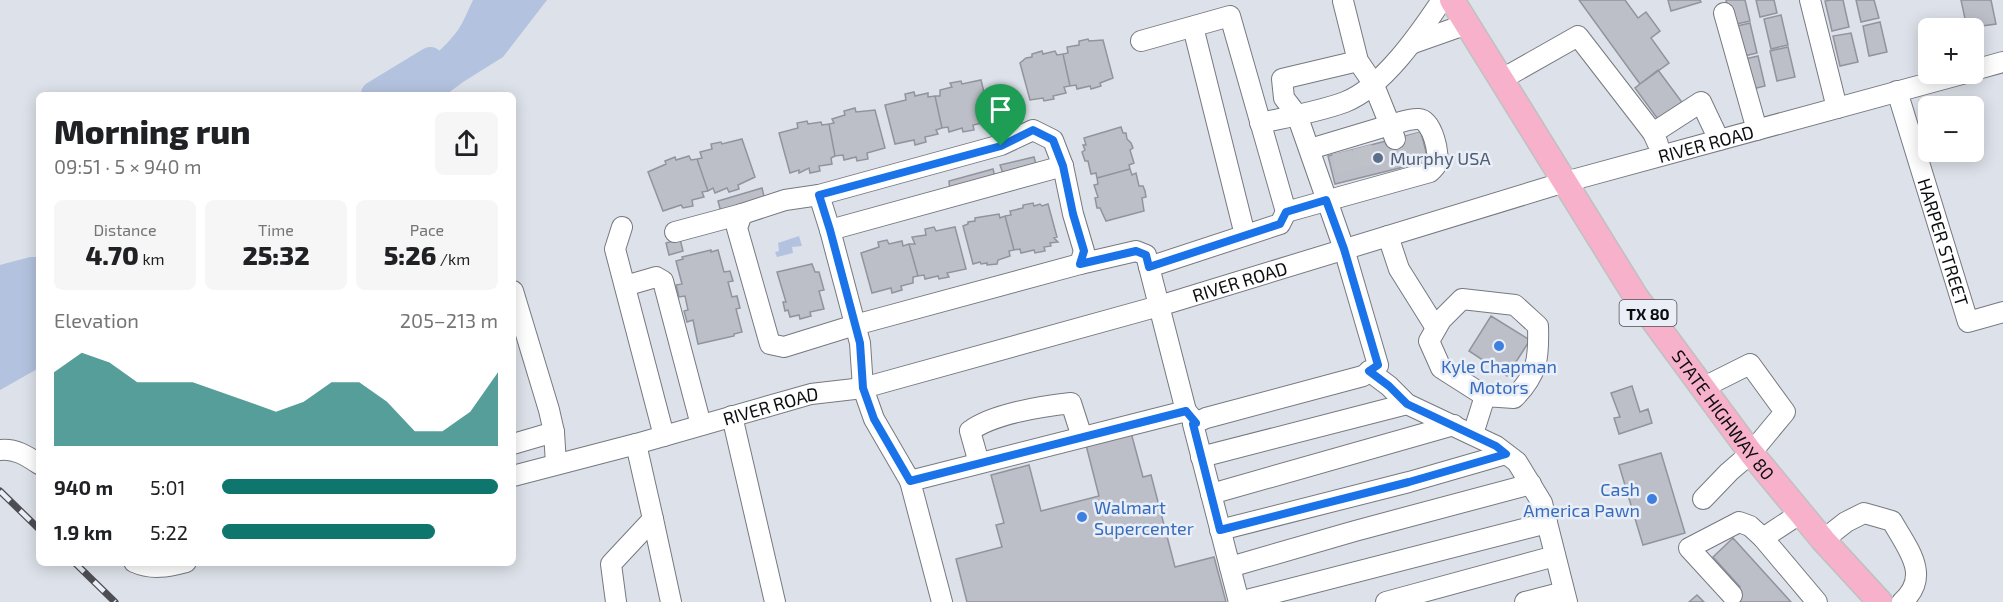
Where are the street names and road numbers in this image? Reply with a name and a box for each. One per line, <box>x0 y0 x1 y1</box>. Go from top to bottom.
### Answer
street label: RIVER ROAD <box>1655 120 1756 167</box>
street label: HARPER STREET <box>1913 175 1974 309</box>
street label: RIVER ROAD <box>1190 256 1290 306</box>
road number: TX 80 <box>1620 300 1676 326</box>
street label: STATE HIGHWAY 80 <box>1668 345 1779 484</box>
street label: RIVER ROAD <box>720 382 819 430</box>

